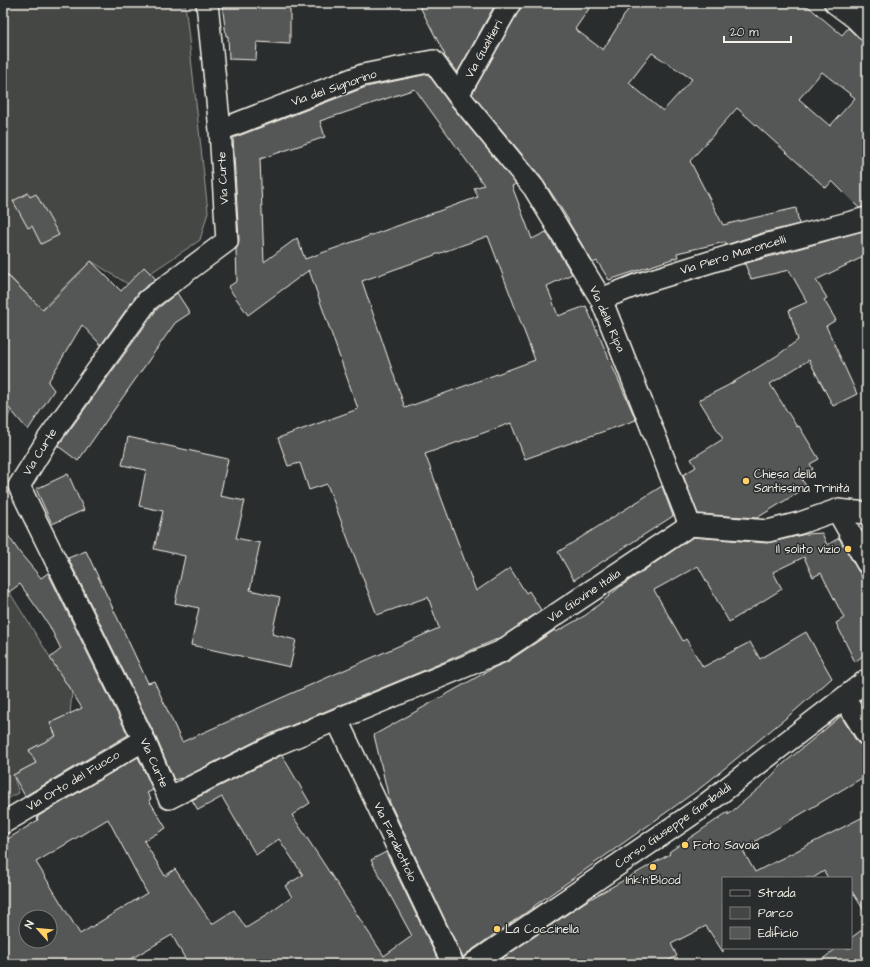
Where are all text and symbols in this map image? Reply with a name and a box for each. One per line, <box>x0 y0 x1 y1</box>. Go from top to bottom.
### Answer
street label: Via Gualtieri <box>461 17 507 81</box>
scale bar <box>724 18 791 44</box>
text: 20 m <box>730 24 759 41</box>
street label: Via del Signorino <box>289 65 380 112</box>
street label: Via Curte <box>213 151 233 205</box>
street label: Via Piero Maroncelli <box>678 231 788 279</box>
street label: Via della Ripa <box>585 283 629 355</box>
street label: Via Curte <box>19 425 61 479</box>
place label: Chiesa della Santissima Trinità <box>754 466 849 497</box>
marker: Chiesa della Santissima Trinità <box>741 476 751 486</box>
place label: Il solito vizio <box>776 541 840 558</box>
marker: Il solito vizio <box>843 544 853 554</box>
street label: Via Giovine Italia <box>544 565 624 627</box>
street label: Via Curte <box>135 735 173 791</box>
street label: Via Orto del Fuoco <box>23 746 123 816</box>
street label: Corso Giuseppe Garibaldi <box>611 779 735 873</box>
street label: Via Farabottolo <box>369 799 421 885</box>
place label: Foto Savoia <box>693 837 759 854</box>
marker: Foto Savoia <box>680 840 690 850</box>
marker: Ink'n'Blood <box>648 862 658 872</box>
place label: Ink'n'Blood <box>625 872 681 889</box>
legend <box>722 877 852 949</box>
text: Strada <box>758 885 796 902</box>
text: Parco <box>758 905 793 922</box>
north arrow <box>18 909 58 949</box>
text: N <box>21 918 38 931</box>
place label: La Coccinella <box>505 921 579 938</box>
marker: La Coccinella <box>492 924 502 934</box>
text: Edificio <box>758 925 798 942</box>

